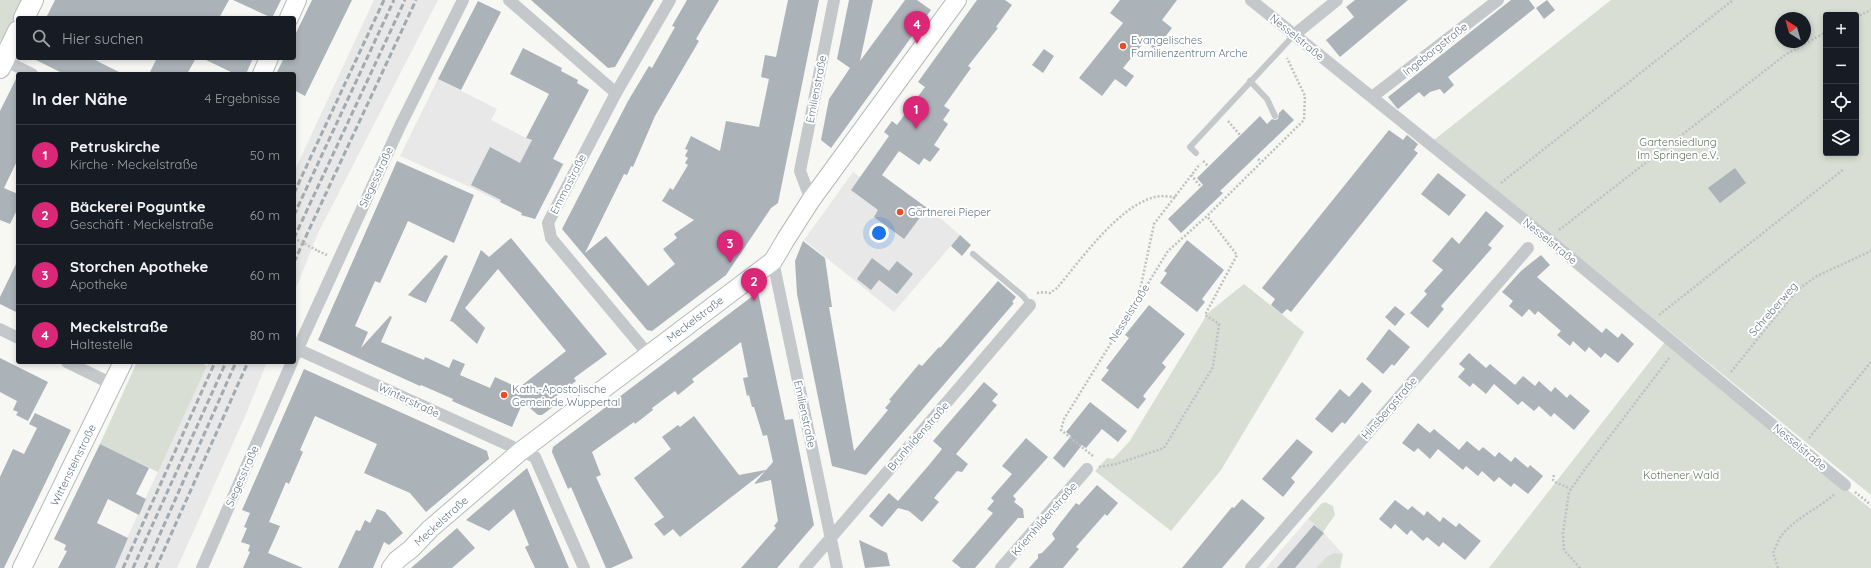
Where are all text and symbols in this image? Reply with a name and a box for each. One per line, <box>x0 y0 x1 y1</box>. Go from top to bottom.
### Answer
pin: 4 <box>904 11 930 44</box>
street label: Nesselstraße <box>1267 11 1327 63</box>
north arrow <box>1775 12 1811 48</box>
map controls <box>1823 12 1859 156</box>
button: + <box>1823 12 1859 48</box>
search box <box>16 16 296 60</box>
street label: Ingeborgstraße <box>1400 19 1470 79</box>
icon: search <box>30 27 52 49</box>
text: Hier suchen <box>62 29 143 48</box>
place label: Evangelisches Familienzentrum Arche <box>1131 33 1248 60</box>
marker: Evangelisches Familienzentrum Arche <box>1118 41 1128 51</box>
button: − <box>1823 48 1859 84</box>
street label: Emilienstraße <box>803 54 829 124</box>
button: locate <box>1823 84 1859 120</box>
text: In der Nähe <box>32 88 128 109</box>
text: 4 Ergebnisse <box>204 90 280 106</box>
pin: 1 <box>903 96 929 129</box>
button: layers <box>1823 120 1859 156</box>
park label: Gartensiedlung Im Springen e.V. <box>1637 135 1719 162</box>
text: Petruskirche <box>70 137 160 156</box>
street label: Siegesstraße <box>356 144 396 210</box>
text: 1 <box>42 147 48 163</box>
text: 50 m <box>250 147 280 163</box>
street label: Emmastraße <box>547 152 589 216</box>
text: Kirche · Meckelstraße <box>70 156 198 172</box>
text: Bäckerei Poguntke <box>70 197 206 216</box>
place label: Gärtnerei Pieper <box>908 205 992 219</box>
text: 2 <box>41 207 49 223</box>
text: 60 m <box>250 207 280 223</box>
marker: Gärtnerei Pieper <box>895 207 905 217</box>
street label: Nesselstraße <box>1520 215 1580 267</box>
text: Geschäft · Meckelstraße <box>70 216 214 232</box>
your location <box>869 223 889 243</box>
pin: 3 <box>717 230 743 263</box>
text: Storchen Apotheke <box>70 257 208 276</box>
text: 3 <box>42 267 48 283</box>
text: 60 m <box>250 267 280 283</box>
pin: 2 <box>741 268 767 301</box>
text: Apotheke <box>70 276 127 292</box>
street label: Schreberweg <box>1746 279 1800 339</box>
street label: Nesselstraße <box>1106 281 1152 345</box>
street label: Meckelstraße <box>664 293 726 345</box>
text: Meckelstraße <box>70 317 168 336</box>
text: 4 <box>41 327 49 343</box>
text: 80 m <box>250 327 280 343</box>
text: Haltestelle <box>70 336 133 352</box>
street label: Hinsbergstraße <box>1358 374 1420 442</box>
street label: Emilienstraße <box>791 379 819 449</box>
street label: Winterstraße <box>376 380 442 420</box>
place label: Kath.-Apostolische Gemeinde Wuppertal <box>512 382 620 409</box>
marker: Kath.-Apostolische Gemeinde Wuppertal <box>499 390 509 400</box>
street label: Brunhildenstraße <box>884 399 952 473</box>
street label: Nesselstraße <box>1770 420 1830 474</box>
street label: Wittensteinstraße <box>47 422 99 508</box>
street label: Siegesstraße <box>222 443 262 509</box>
park label: Kothener Wald <box>1643 468 1719 482</box>
street label: Kriemhildenstraße <box>1008 479 1080 559</box>
street label: Meckelstraße <box>411 493 471 549</box>

